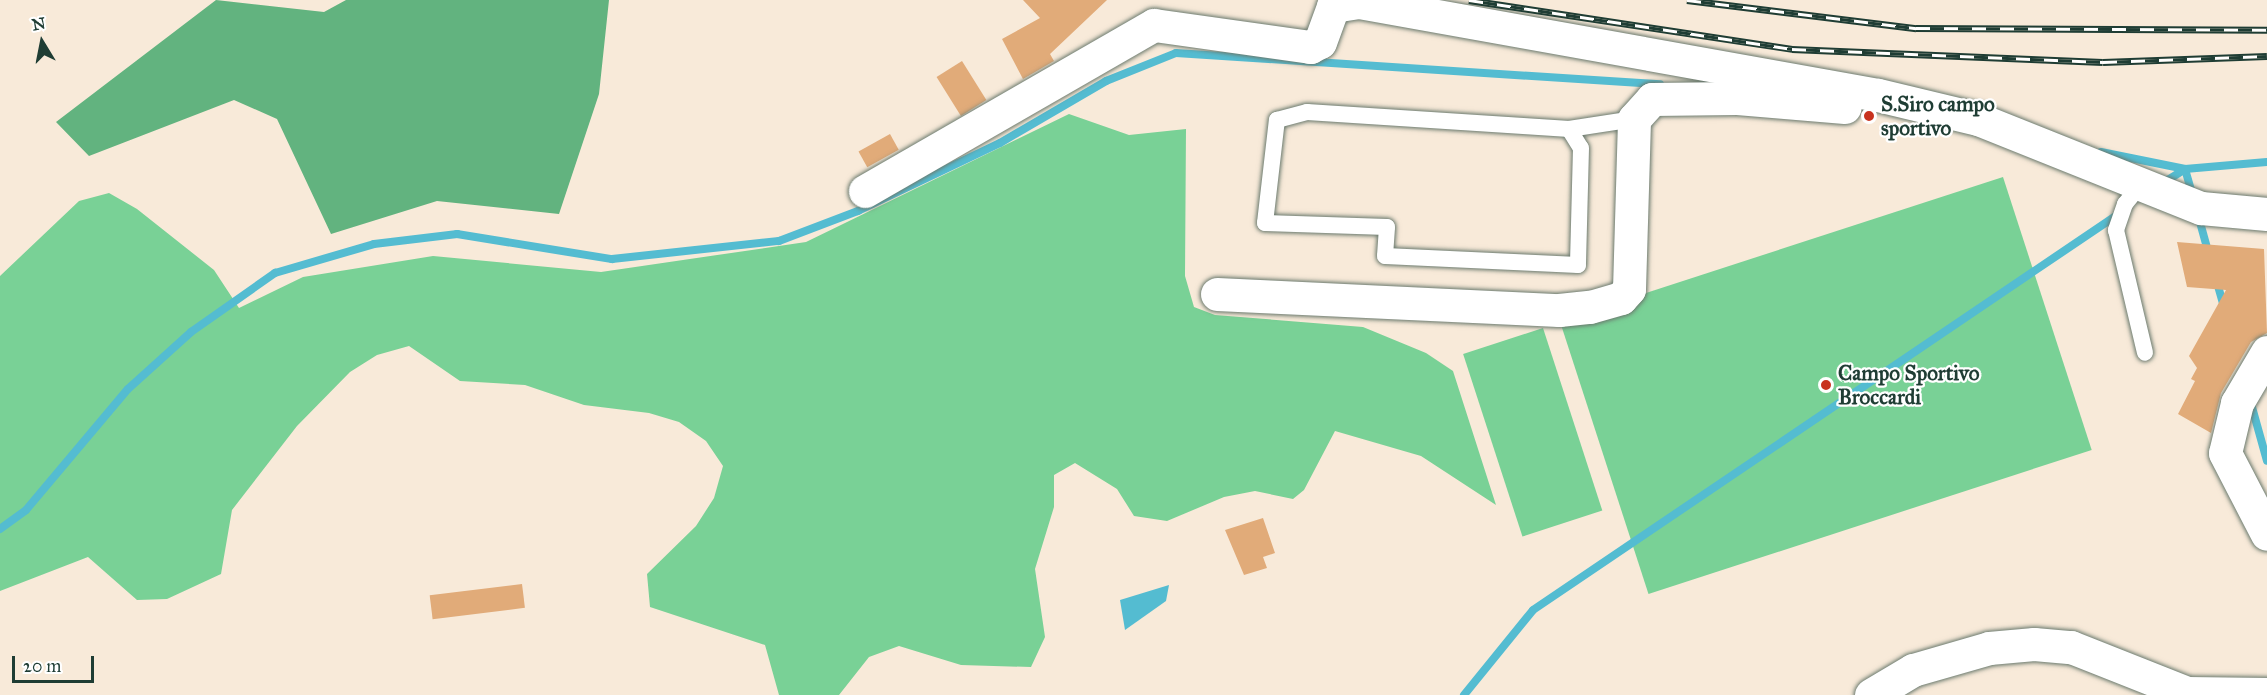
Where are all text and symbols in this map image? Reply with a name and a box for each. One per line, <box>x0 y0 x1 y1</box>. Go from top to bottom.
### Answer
north arrow <box>12 12 72 72</box>
text: N <box>30 13 47 34</box>
place label: S.Siro campo sportivo <box>1881 91 1995 141</box>
marker: S.Siro campo sportivo <box>1862 109 1876 123</box>
place label: Campo Sportivo Broccardi <box>1838 360 1979 410</box>
marker: Campo Sportivo Broccardi <box>1819 378 1833 392</box>
scale bar <box>15 644 98 682</box>
text: 20 m <box>23 655 61 677</box>

